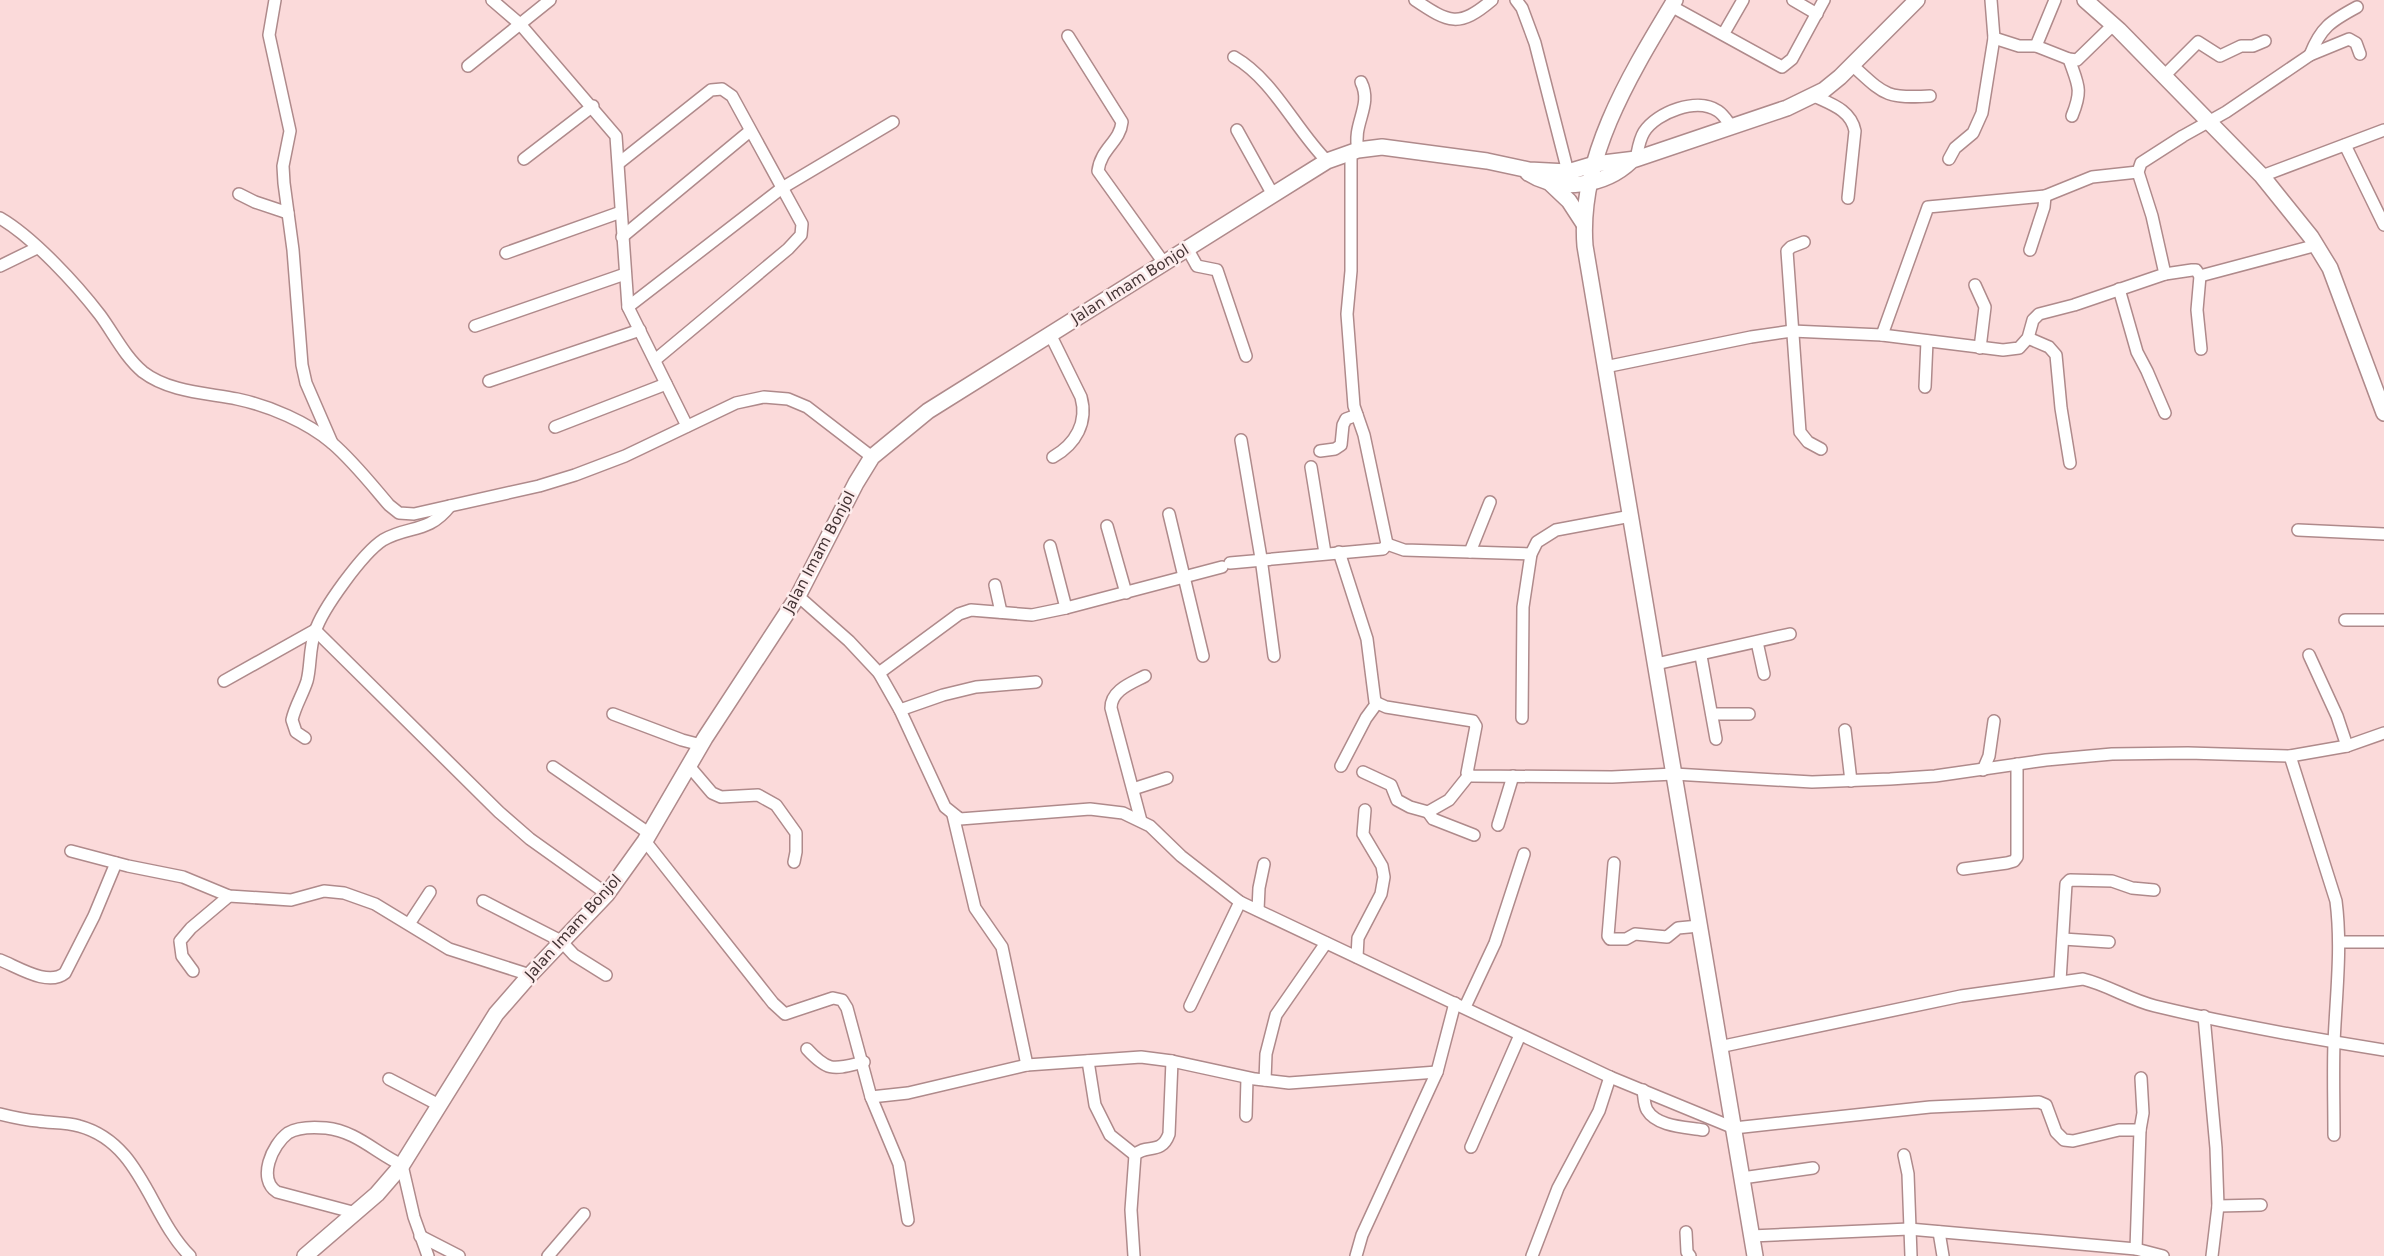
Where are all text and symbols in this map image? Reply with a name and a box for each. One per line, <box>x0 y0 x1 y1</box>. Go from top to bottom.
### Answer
street label: Jalan Imam Bonjol <box>1067 241 1192 328</box>
street label: Jalan Imam Bonjol <box>779 488 859 617</box>
street label: Jalan Imam Bonjol <box>520 871 625 984</box>

